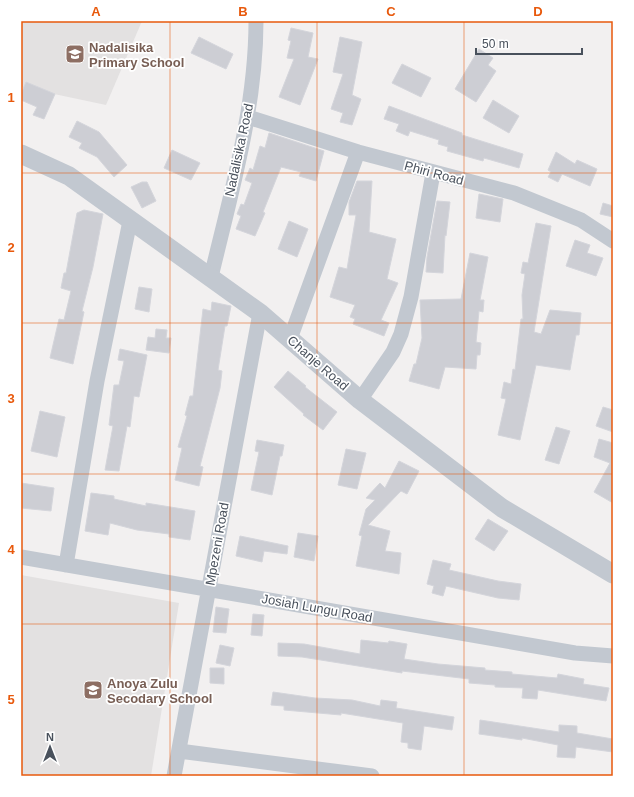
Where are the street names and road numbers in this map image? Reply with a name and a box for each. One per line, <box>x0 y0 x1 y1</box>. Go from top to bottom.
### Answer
street label: Nadalisika Road <box>222 102 256 198</box>
street label: Phiri Road <box>403 158 465 188</box>
street label: Chanje Road <box>284 332 352 394</box>
street label: Mpezeni Road <box>202 501 232 587</box>
street label: Josiah Lungu Road <box>261 591 373 625</box>

